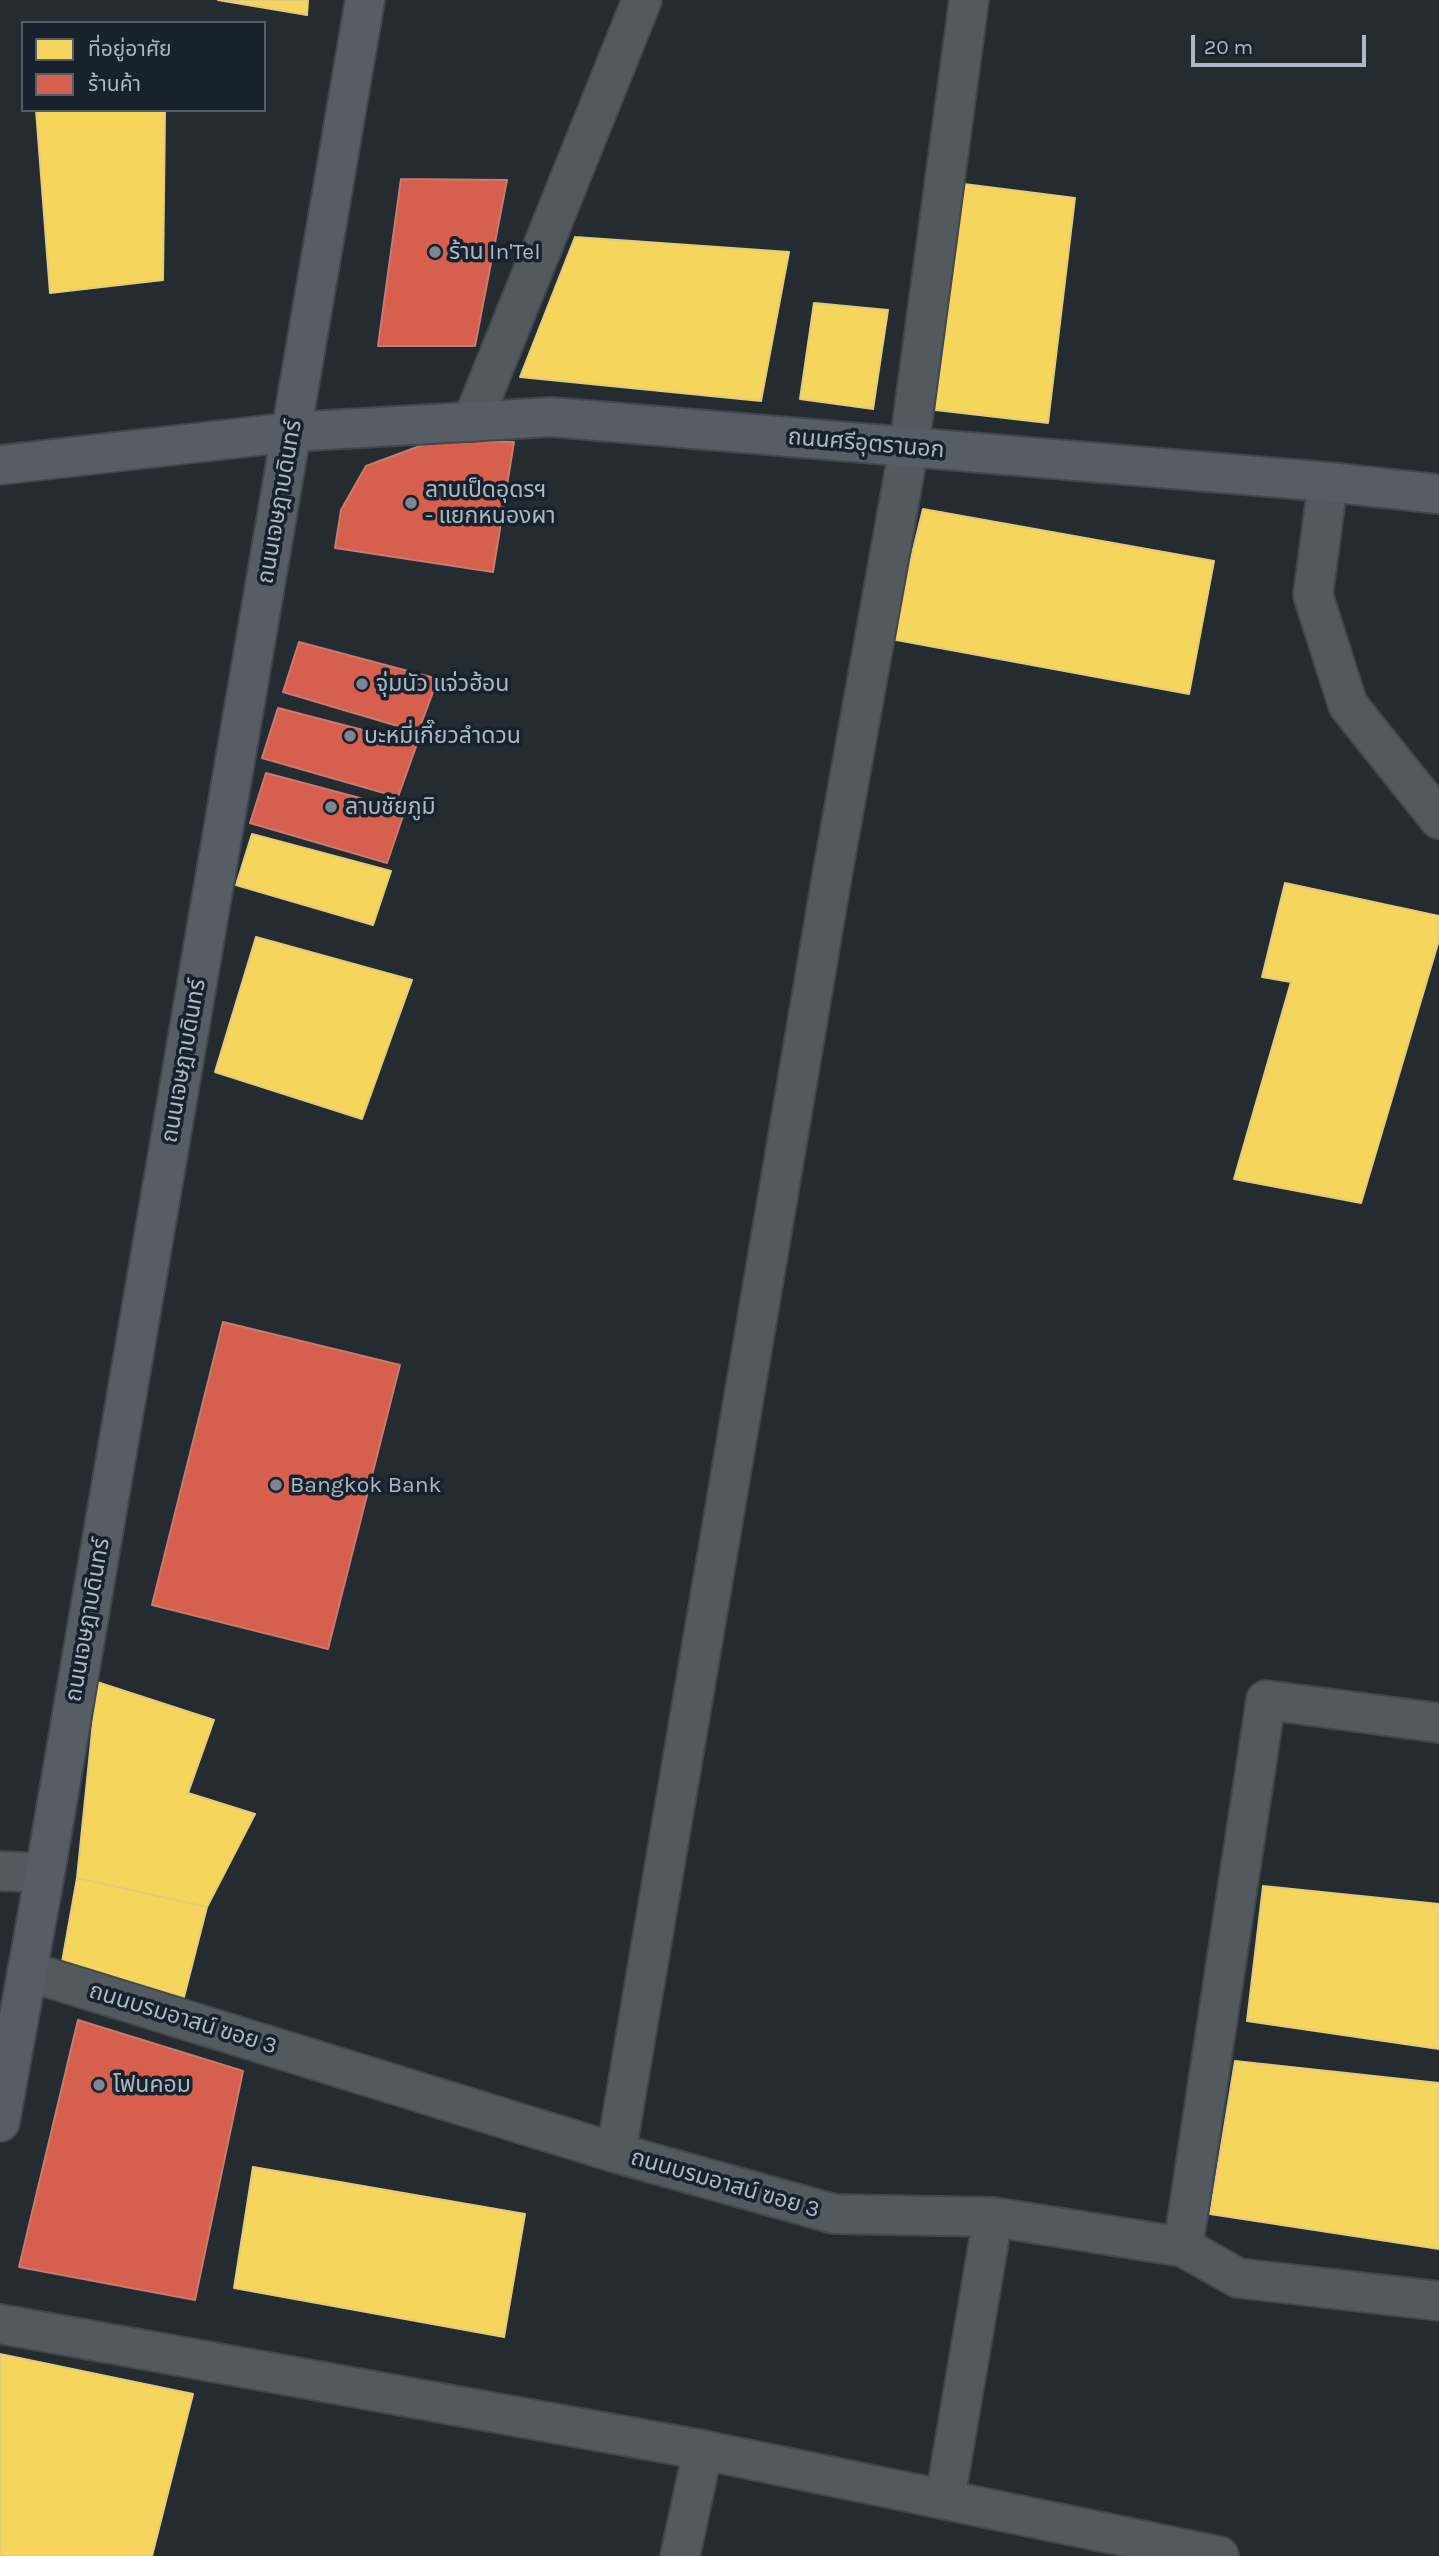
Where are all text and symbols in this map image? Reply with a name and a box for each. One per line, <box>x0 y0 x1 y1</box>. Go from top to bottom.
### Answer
legend <box>21 21 266 112</box>
scale bar <box>1194 21 1369 65</box>
text: 20 m <box>1204 35 1253 59</box>
text: ที่อยู่อาศัย <box>88 37 172 61</box>
text: ร้านค้า <box>88 72 141 96</box>
place label: ร้าน In'Tel <box>449 238 541 266</box>
marker: ร้าน In'Tel <box>427 244 443 260</box>
street label: ถนนเจษฎาบดินทร์ <box>252 418 308 586</box>
street label: ถนนศรีอุตรานอก <box>786 423 946 465</box>
place label: ลาบเป็ดอุดรฯ - แยกหนองผา <box>425 476 556 530</box>
marker: ลาบเป็ดอุดรฯ - แยกหนองผา <box>403 495 419 511</box>
place label: จุ่มนัว แจ่วฮ้อน <box>376 670 509 698</box>
marker: จุ่มนัว แจ่วฮ้อน <box>354 676 370 692</box>
place label: บะหมี่เกี๊ยวลำดวน <box>364 722 521 750</box>
marker: บะหมี่เกี๊ยวลำดวน <box>342 728 358 744</box>
place label: ลาบชัยภูมิ <box>345 793 436 821</box>
marker: ลาบชัยภูมิ <box>323 799 339 815</box>
street label: ถนนเจษฎาบดินทร์ <box>156 977 212 1145</box>
place label: Bangkok Bank <box>290 1471 442 1499</box>
marker: Bangkok Bank <box>268 1477 284 1493</box>
street label: ถนนเจษฎาบดินทร์ <box>60 1536 116 1704</box>
street label: ถนนบรมอาสน์ ฃอย 3 <box>86 1977 280 2061</box>
place label: โฟนคอม <box>113 2071 191 2099</box>
marker: โฟนคอม <box>91 2077 107 2093</box>
street label: ถนนบรมอาสน์ ฃอย 3 <box>627 2144 823 2224</box>

